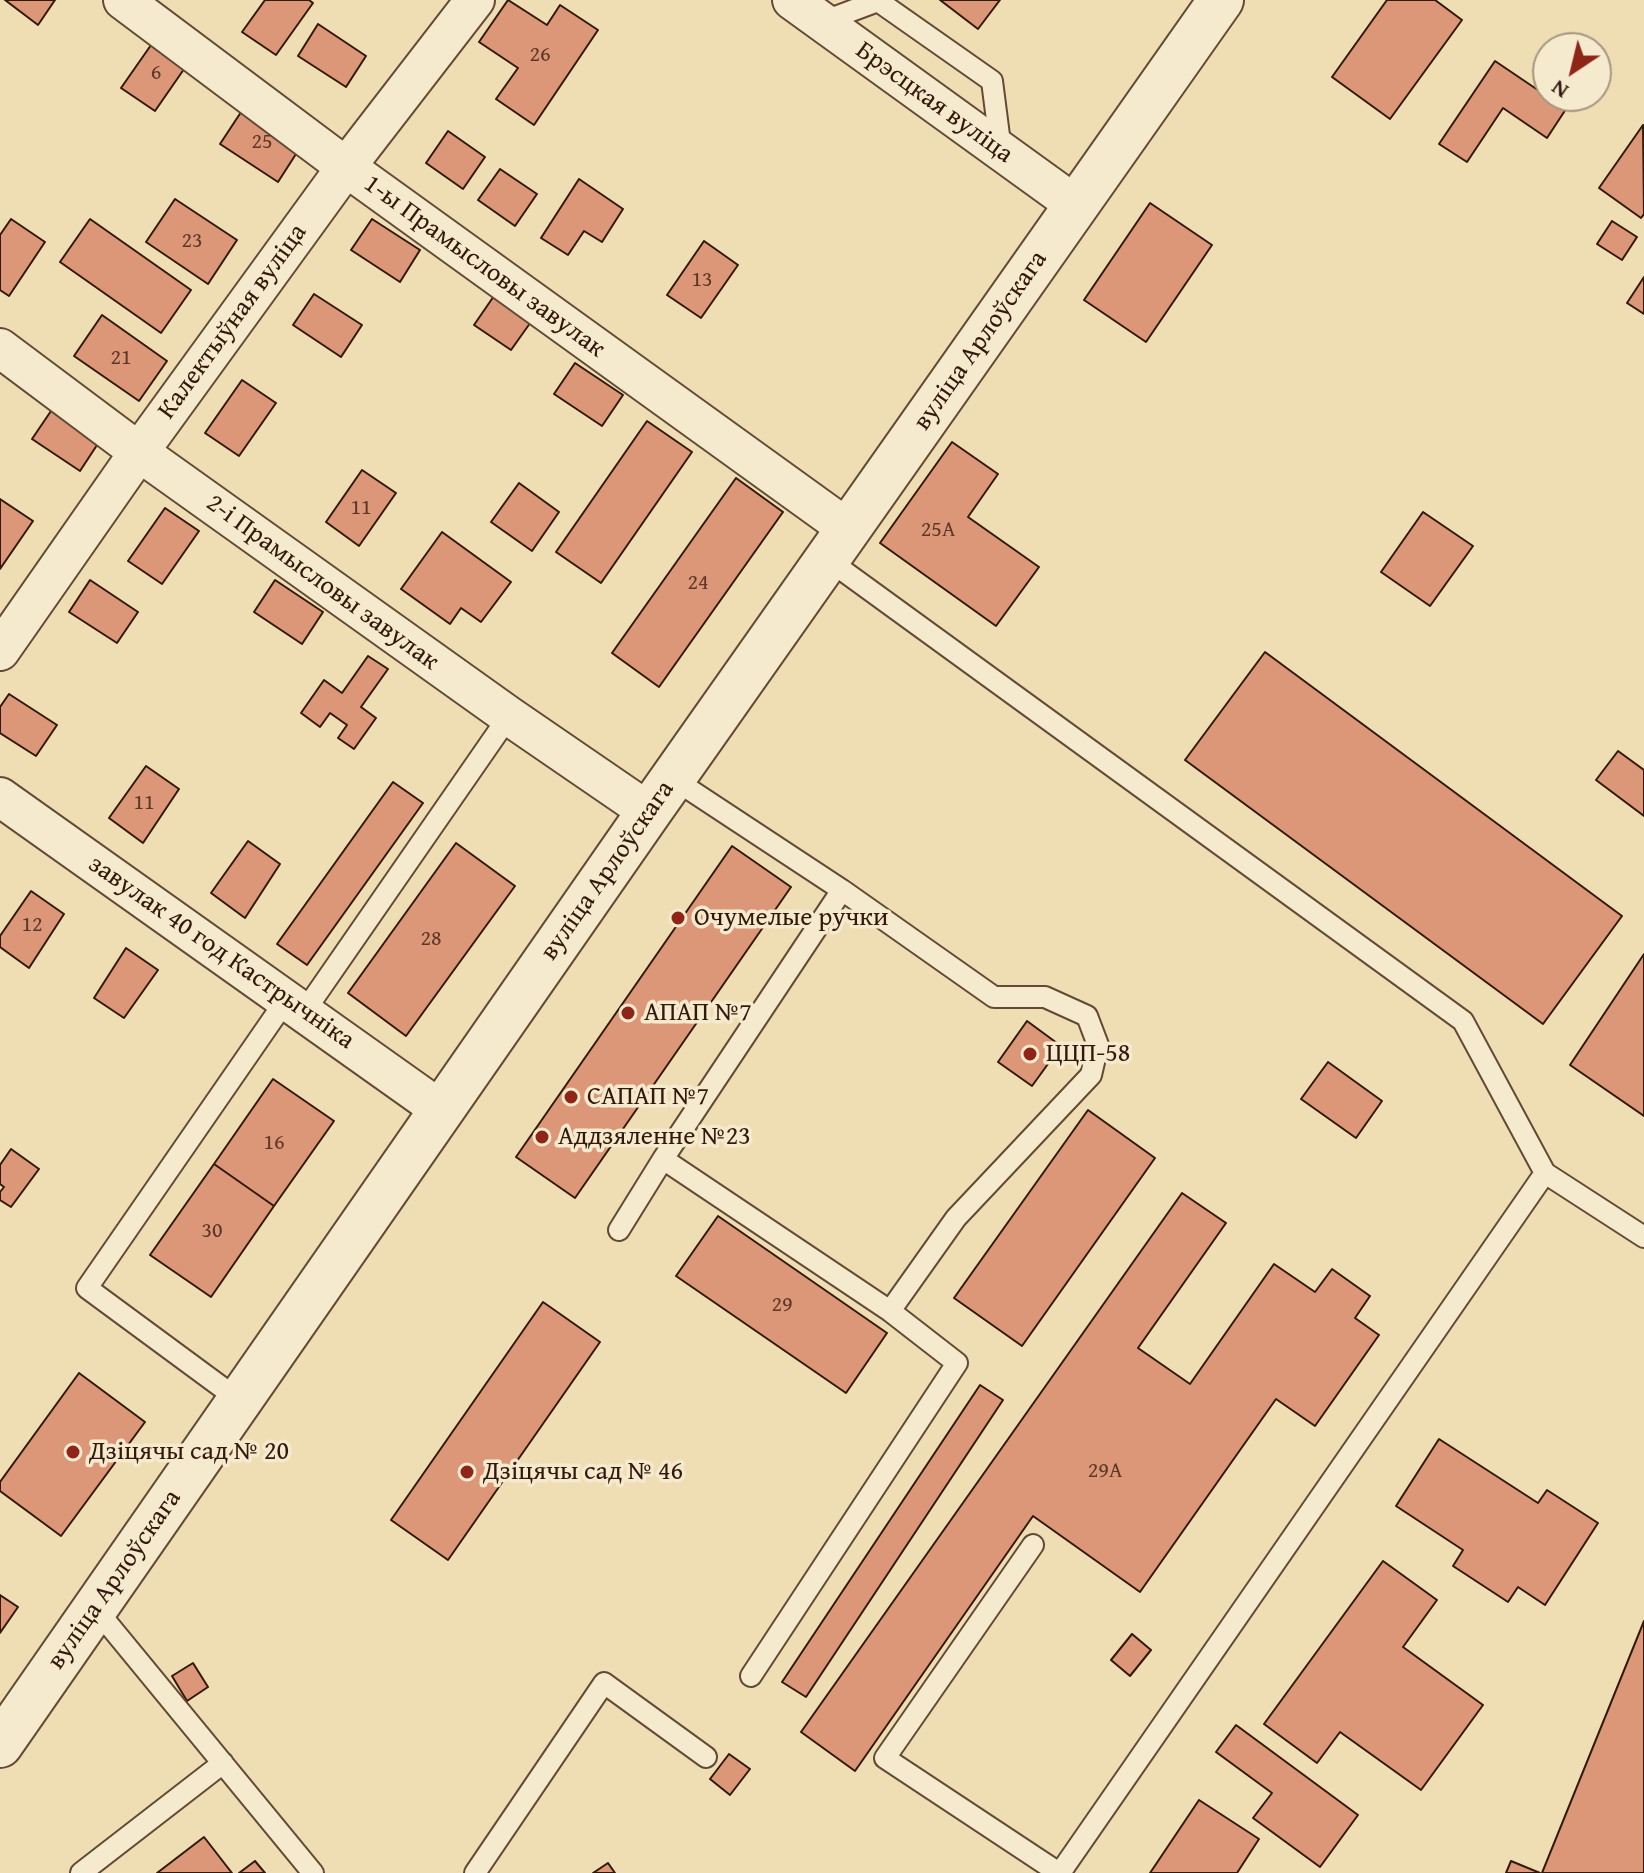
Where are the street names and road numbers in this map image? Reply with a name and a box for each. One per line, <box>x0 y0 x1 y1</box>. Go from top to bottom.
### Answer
street label: Брэсцкая вуліца <box>849 35 1019 171</box>
street label: 1-ы Прамысловы завулак <box>357 169 611 365</box>
street label: Калектыўная вуліца <box>152 218 314 426</box>
street label: вуліца Арлоўскага <box>907 245 1055 437</box>
street label: 2-і Прамысловы завулак <box>200 488 444 678</box>
street label: вуліца Арлоўскага <box>534 775 682 967</box>
street label: завулак 40 год Кастрычніка <box>82 849 360 1057</box>
street label: вуліца Арлоўскага <box>41 1484 189 1676</box>

